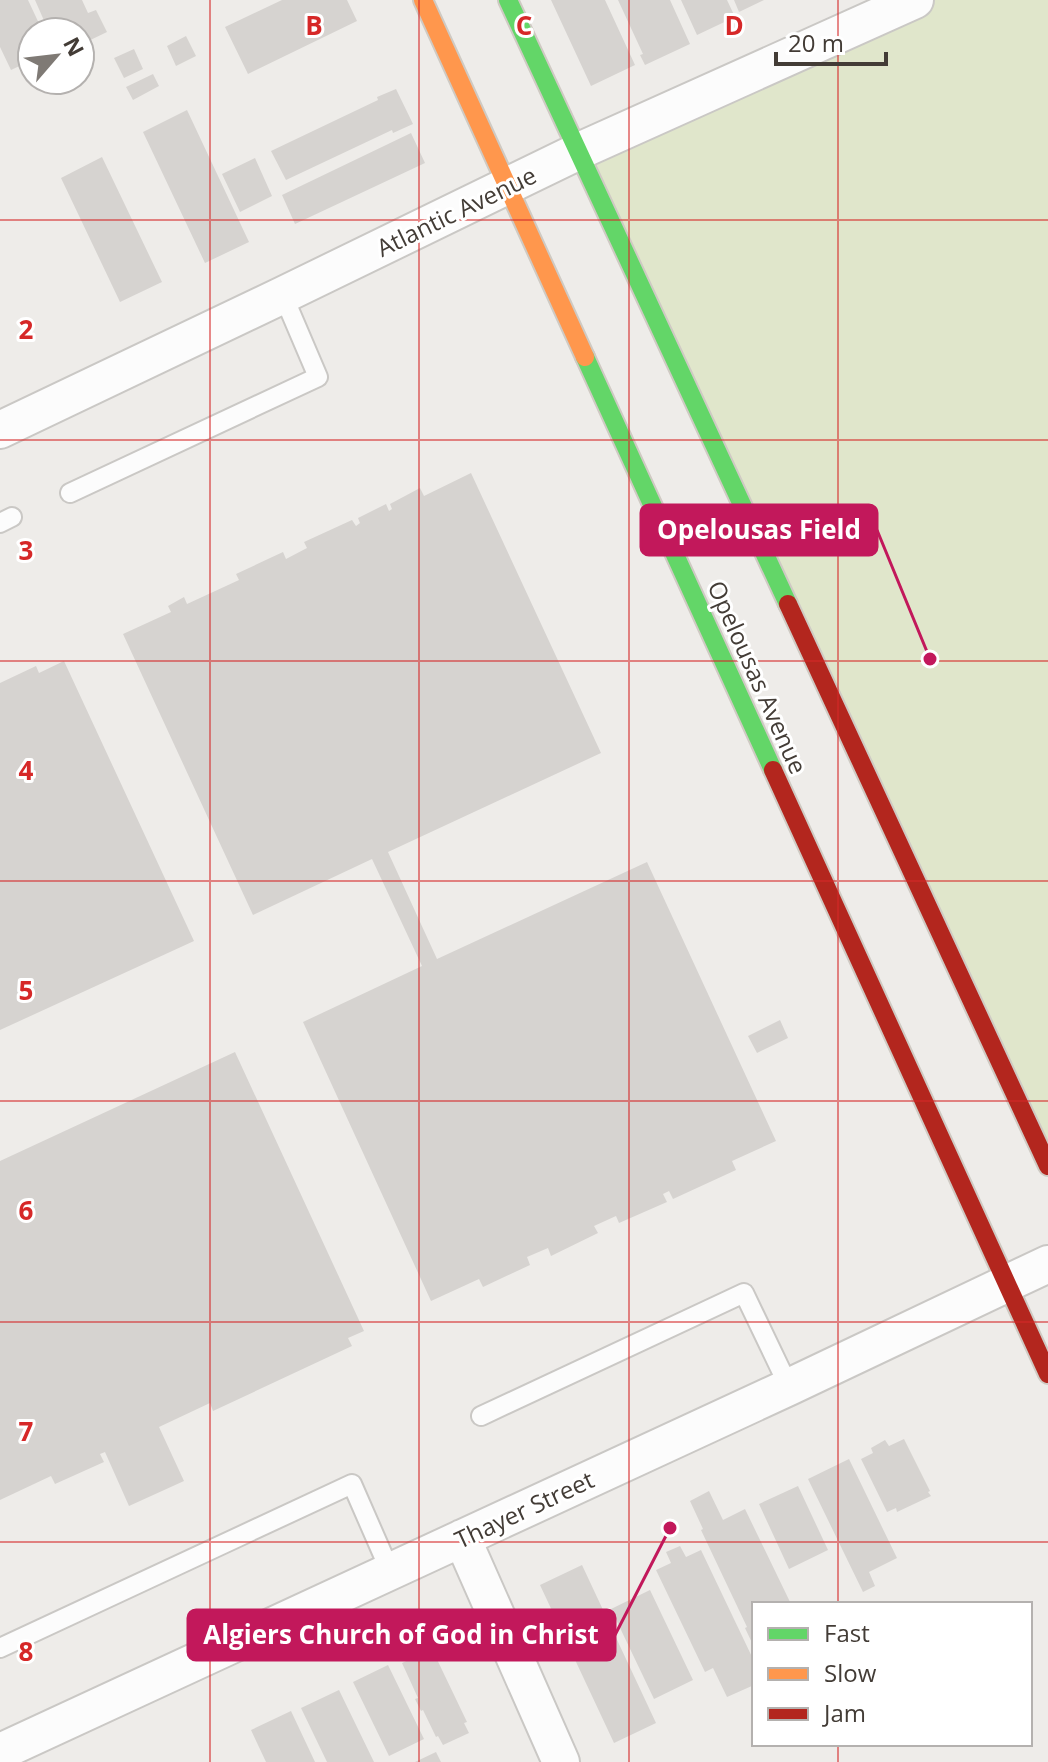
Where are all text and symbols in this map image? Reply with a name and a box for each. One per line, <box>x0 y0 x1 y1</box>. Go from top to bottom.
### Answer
text: B <box>305 7 323 43</box>
text: C <box>516 7 532 43</box>
text: D <box>724 7 744 43</box>
north arrow <box>16 16 96 96</box>
scale bar <box>776 16 886 66</box>
text: 20 m <box>788 26 844 59</box>
text: N <box>57 31 92 61</box>
street label: Atlantic Avenue <box>371 158 541 264</box>
text: 2 <box>19 311 34 347</box>
callout: Opelousas Field <box>641 505 877 555</box>
text: Opelousas Field <box>657 511 861 547</box>
text: 3 <box>19 532 33 568</box>
street label: Opelousas Avenue <box>701 575 815 779</box>
text: 4 <box>19 752 34 788</box>
text: 5 <box>19 972 33 1008</box>
text: 6 <box>19 1192 34 1228</box>
text: 7 <box>19 1413 34 1449</box>
street label: Thayer Street <box>449 1462 599 1556</box>
legend <box>752 1602 1032 1746</box>
callout: Algiers Church of God in Christ <box>188 1610 615 1660</box>
text: Algiers Church of God in Christ <box>203 1616 599 1652</box>
text: Fast <box>824 1616 870 1649</box>
text: 8 <box>19 1633 33 1669</box>
text: Slow <box>824 1656 877 1689</box>
text: Jam <box>822 1696 866 1729</box>

